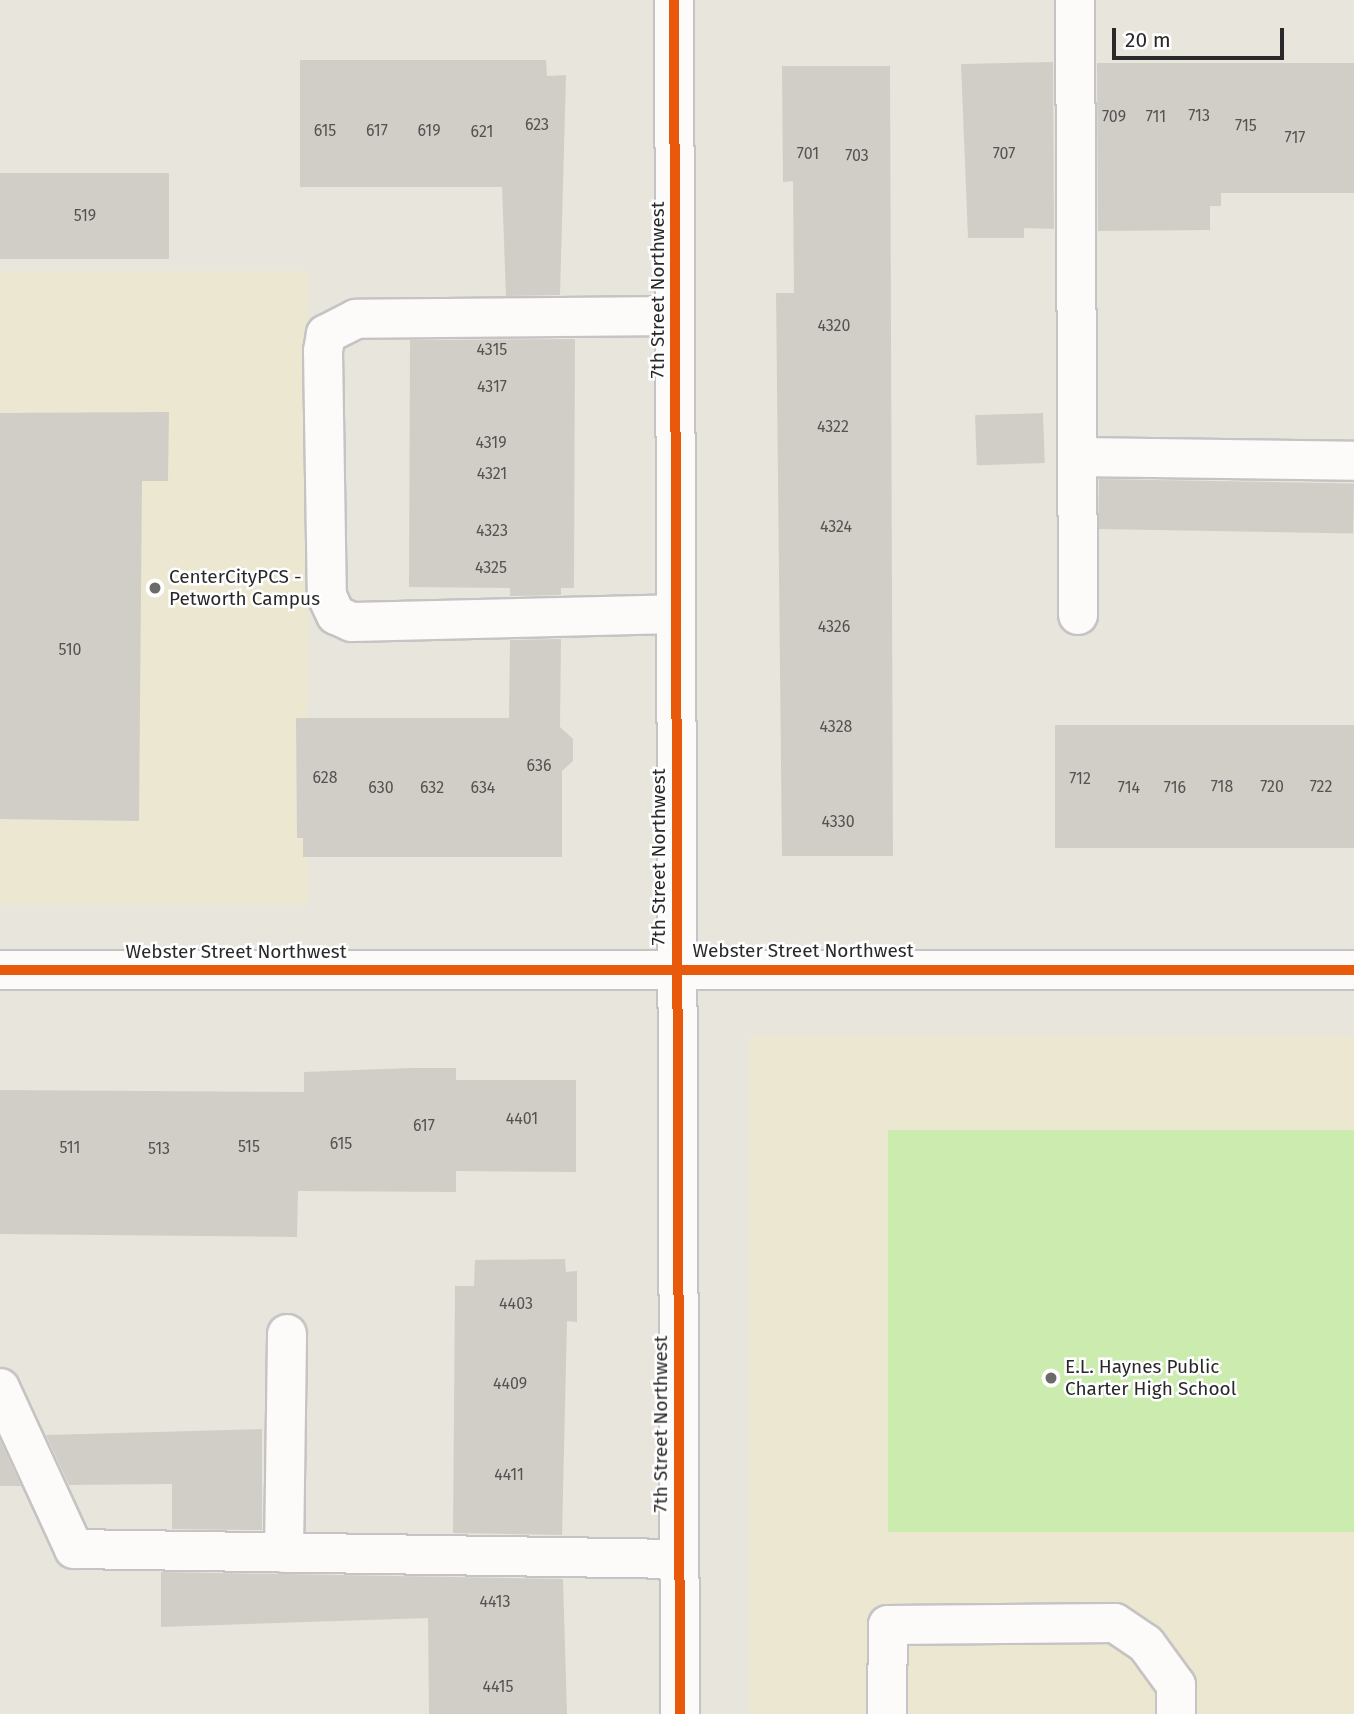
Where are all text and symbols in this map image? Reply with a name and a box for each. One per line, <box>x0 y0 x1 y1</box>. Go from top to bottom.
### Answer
scale bar <box>1116 14 1288 58</box>
text: 20 m <box>1125 27 1171 53</box>
house number: 713 <box>1188 106 1210 126</box>
house number: 709 <box>1102 107 1126 127</box>
house number: 711 <box>1146 107 1166 127</box>
house number: 623 <box>525 115 549 135</box>
house number: 715 <box>1235 116 1257 136</box>
house number: 615 <box>314 121 336 141</box>
house number: 617 <box>366 121 388 141</box>
house number: 619 <box>417 121 441 141</box>
house number: 621 <box>471 122 493 142</box>
house number: 717 <box>1285 128 1305 148</box>
house number: 701 <box>797 144 819 164</box>
house number: 707 <box>993 144 1015 164</box>
house number: 703 <box>845 146 869 166</box>
street label: 7th Street Northwest <box>647 201 669 379</box>
house number: 519 <box>74 206 96 226</box>
house number: 4320 <box>818 316 850 336</box>
house number: 4315 <box>477 340 507 360</box>
house number: 4317 <box>477 377 507 397</box>
house number: 4322 <box>817 417 849 437</box>
house number: 4319 <box>475 433 507 453</box>
house number: 4321 <box>477 464 507 484</box>
house number: 4324 <box>820 517 852 537</box>
house number: 4323 <box>476 521 508 541</box>
house number: 4325 <box>475 558 507 578</box>
place label: CenterCityPCS - Petworth Campus <box>169 566 320 610</box>
marker: CenterCityPCS - Petworth Campus <box>147 580 163 596</box>
house number: 4326 <box>818 617 850 637</box>
house number: 510 <box>58 640 82 660</box>
house number: 4328 <box>820 717 852 737</box>
house number: 636 <box>527 756 551 776</box>
house number: 628 <box>312 768 338 788</box>
street label: 7th Street Northwest <box>648 768 670 946</box>
house number: 712 <box>1069 769 1091 789</box>
house number: 718 <box>1211 777 1233 797</box>
house number: 720 <box>1260 777 1284 797</box>
house number: 722 <box>1310 777 1332 797</box>
house number: 630 <box>368 778 394 798</box>
house number: 632 <box>420 778 444 798</box>
house number: 634 <box>471 778 495 798</box>
house number: 714 <box>1118 778 1140 798</box>
house number: 716 <box>1164 778 1186 798</box>
house number: 4330 <box>821 812 855 832</box>
street label: Webster Street Northwest <box>692 940 914 962</box>
street label: Webster Street Northwest <box>125 941 347 963</box>
house number: 4401 <box>506 1109 538 1129</box>
house number: 617 <box>413 1116 435 1136</box>
house number: 615 <box>330 1134 352 1154</box>
house number: 515 <box>238 1137 260 1157</box>
house number: 511 <box>60 1138 80 1158</box>
house number: 513 <box>148 1139 170 1159</box>
house number: 4403 <box>499 1294 533 1314</box>
street label: 7th Street Northwest <box>650 1335 672 1513</box>
place label: E.L. Haynes Public Charter High School <box>1065 1356 1236 1400</box>
marker: E.L. Haynes Public Charter High School <box>1043 1370 1059 1386</box>
house number: 4409 <box>493 1374 527 1394</box>
house number: 4411 <box>494 1465 524 1485</box>
house number: 4413 <box>479 1592 511 1612</box>
house number: 4415 <box>482 1677 514 1697</box>

